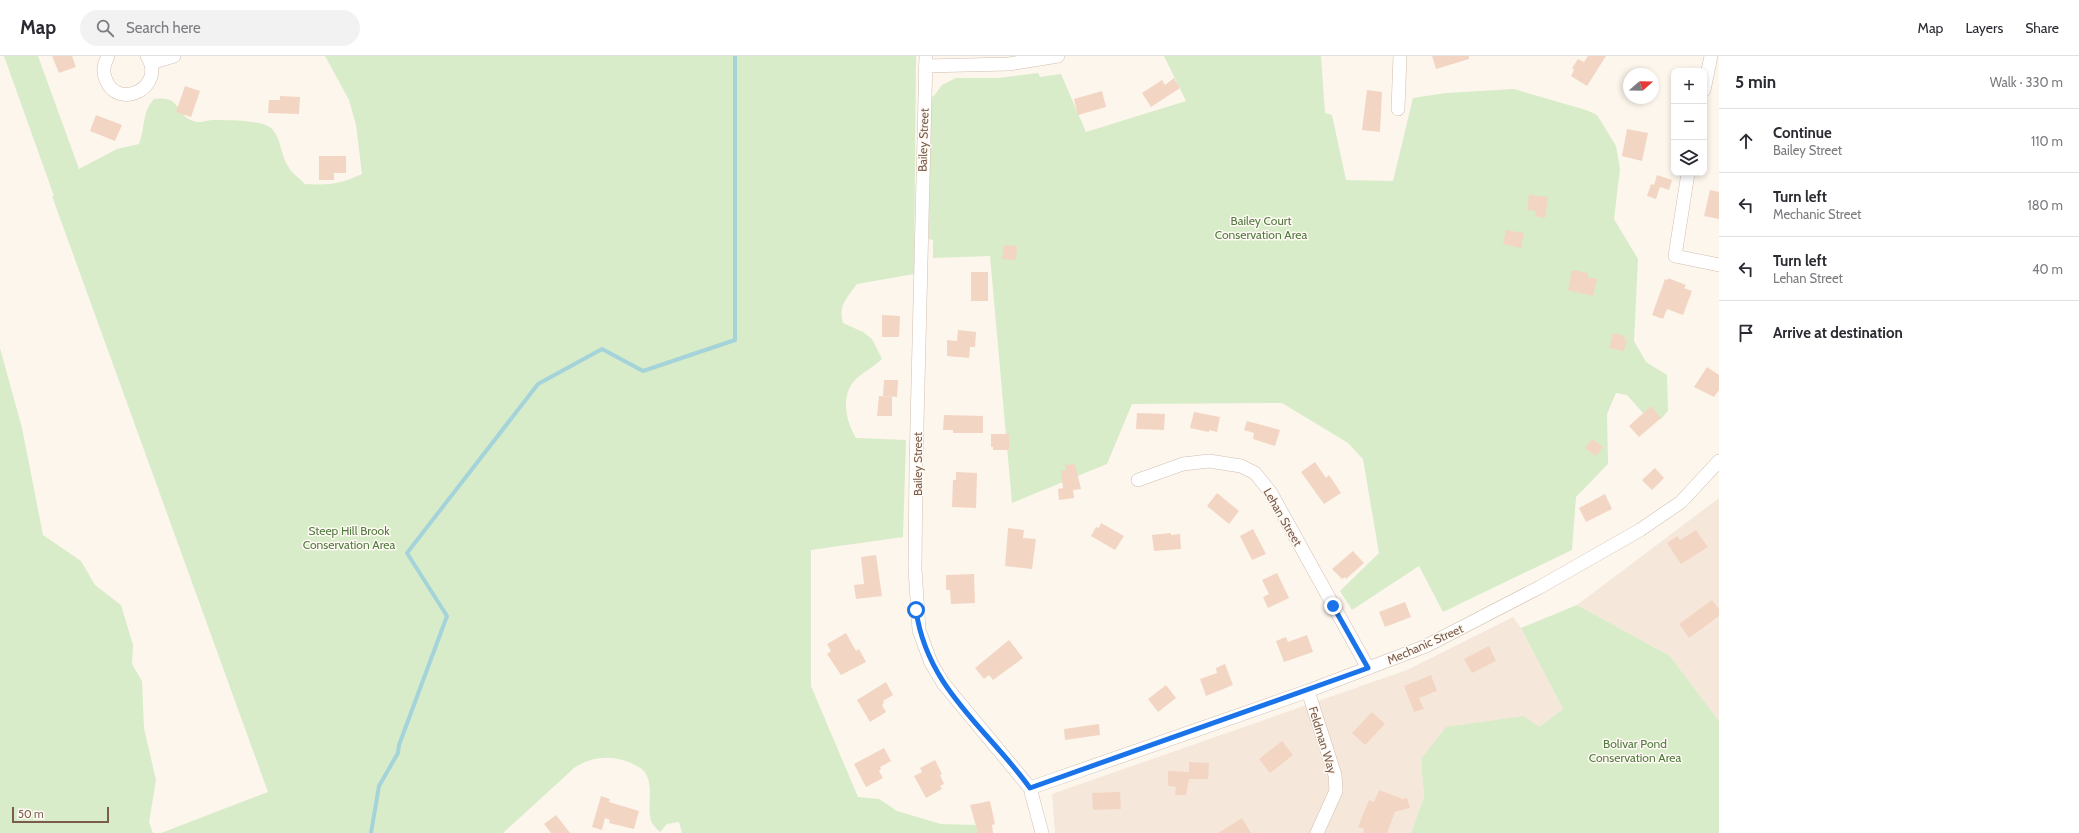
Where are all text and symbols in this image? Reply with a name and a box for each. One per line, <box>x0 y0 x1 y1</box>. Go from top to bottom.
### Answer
search box <box>80 10 360 46</box>
text: Map <box>20 16 56 39</box>
icon: search <box>94 17 116 39</box>
text: Search here <box>126 19 201 37</box>
text: Map <box>1918 19 1943 37</box>
text: Layers <box>1965 19 2003 37</box>
text: Share <box>2025 19 2059 37</box>
north arrow <box>1623 68 1659 104</box>
map controls <box>1671 68 1707 176</box>
button: + <box>1671 68 1707 104</box>
text: 5 min <box>1735 72 1776 92</box>
text: Walk · 330 m <box>1990 74 2063 90</box>
button: − <box>1671 104 1707 140</box>
street label: Bailey Street <box>914 108 932 172</box>
text: Continue <box>1773 124 1832 142</box>
icon: ahead <box>1735 130 1757 152</box>
text: 110 m <box>2031 133 2063 149</box>
button: layers <box>1671 140 1707 176</box>
text: Bailey Street <box>1773 142 1842 158</box>
text: Turn left <box>1773 188 1827 206</box>
icon: left <box>1735 194 1757 216</box>
text: 180 m <box>2027 197 2063 213</box>
text: Mechanic Street <box>1773 206 1862 222</box>
park label: Bailey Court Conservation Area <box>1215 213 1307 242</box>
text: Turn left <box>1773 252 1827 270</box>
icon: left <box>1735 258 1757 280</box>
text: 40 m <box>2032 261 2063 277</box>
text: Lehan Street <box>1773 270 1843 286</box>
icon: arrive <box>1735 322 1757 344</box>
text: Arrive at destination <box>1773 324 1903 342</box>
street label: Bailey Street <box>910 432 925 496</box>
street label: Lehan Street <box>1260 485 1306 549</box>
park label: Steep Hill Brook Conservation Area <box>303 523 395 552</box>
route end <box>1324 597 1342 615</box>
route start <box>907 601 925 619</box>
street label: Mechanic Street <box>1385 621 1465 667</box>
street label: Feldman Way <box>1306 705 1340 775</box>
park label: Bolivar Pond Conservation Area <box>1589 736 1681 765</box>
scale bar <box>12 805 109 824</box>
text: 50 m <box>18 807 44 821</box>

